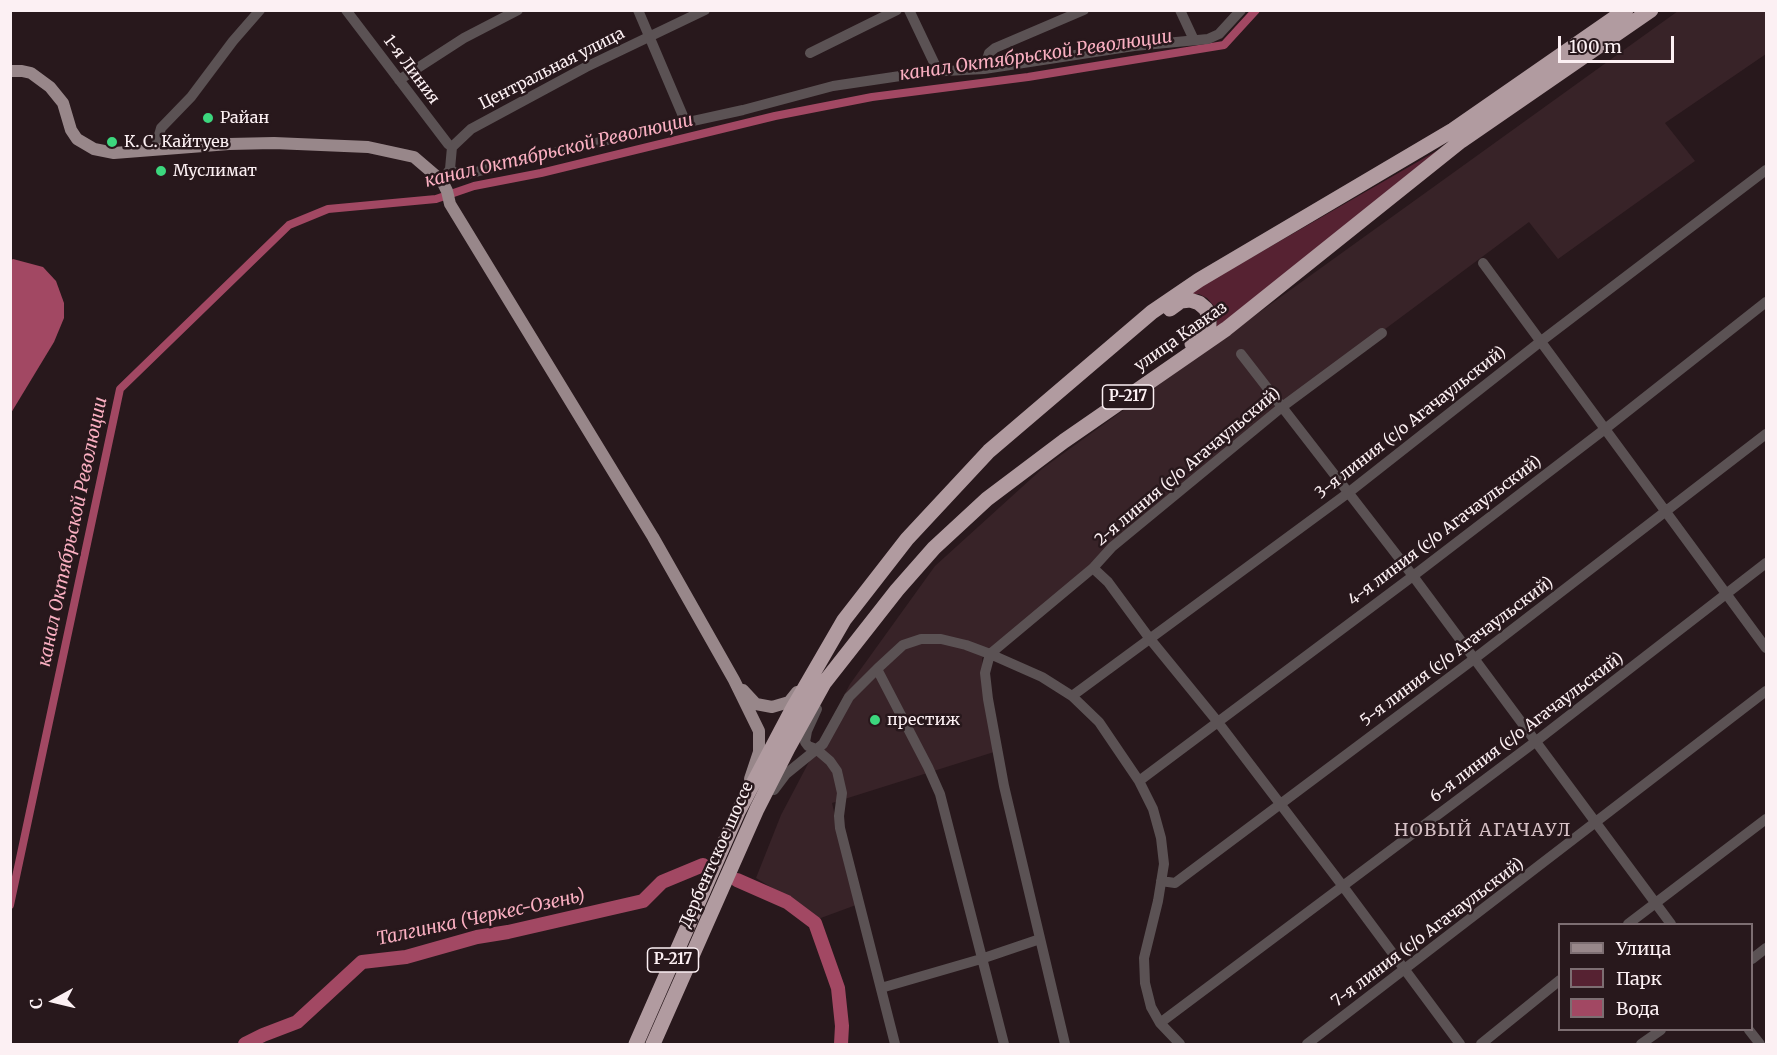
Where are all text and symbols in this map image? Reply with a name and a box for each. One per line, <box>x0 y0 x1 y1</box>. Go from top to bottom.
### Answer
street label: Центральная улица <box>476 24 628 114</box>
scale bar <box>1561 24 1676 62</box>
water label: канал Октябрьской Революции <box>898 26 1174 86</box>
street label: 1-я Линия <box>379 32 443 108</box>
text: 100 m <box>1569 35 1622 58</box>
place label: Райан <box>220 108 269 128</box>
water label: канал Октябрьской Революции <box>423 110 695 192</box>
marker: Райан <box>201 111 215 125</box>
place label: К. С. Кайтуев <box>124 132 229 152</box>
marker: К. С. Кайтуев <box>105 135 119 149</box>
place label: Муслимат <box>173 161 257 181</box>
marker: Муслимат <box>154 164 168 178</box>
street label: улица Кавказ <box>1131 298 1231 376</box>
street label: 3-я линия (с/о Агачаульский) <box>1312 343 1510 503</box>
street label: 2-я линия (с/о Агачаульский) <box>1091 384 1285 550</box>
road number: Р-217 <box>1102 385 1154 409</box>
water label: канал Октябрьской Революции <box>34 395 112 669</box>
street label: 4-я линия (с/о Агачаульский) <box>1345 452 1545 610</box>
street label: 5-я линия (с/о Агачаульский) <box>1357 573 1557 731</box>
street label: 6-я линия (с/о Агачаульский) <box>1426 649 1628 807</box>
place label: престиж <box>887 710 960 730</box>
marker: престиж <box>868 713 882 727</box>
street label: Дербентское шоссе <box>676 779 758 931</box>
district label: НОВЫЙ АГАЧАУЛ <box>1394 820 1572 842</box>
street label: 7-я линия (с/о Агачаульский) <box>1328 854 1528 1012</box>
water label: Талгинка (Черкес-Озень) <box>375 885 587 951</box>
legend <box>1558 923 1753 1031</box>
text: Улица <box>1616 937 1671 960</box>
road number: Р-217 <box>648 948 698 972</box>
text: Парк <box>1616 967 1662 990</box>
north arrow <box>24 971 84 1031</box>
text: С <box>26 997 47 1010</box>
text: Вода <box>1616 997 1660 1020</box>

